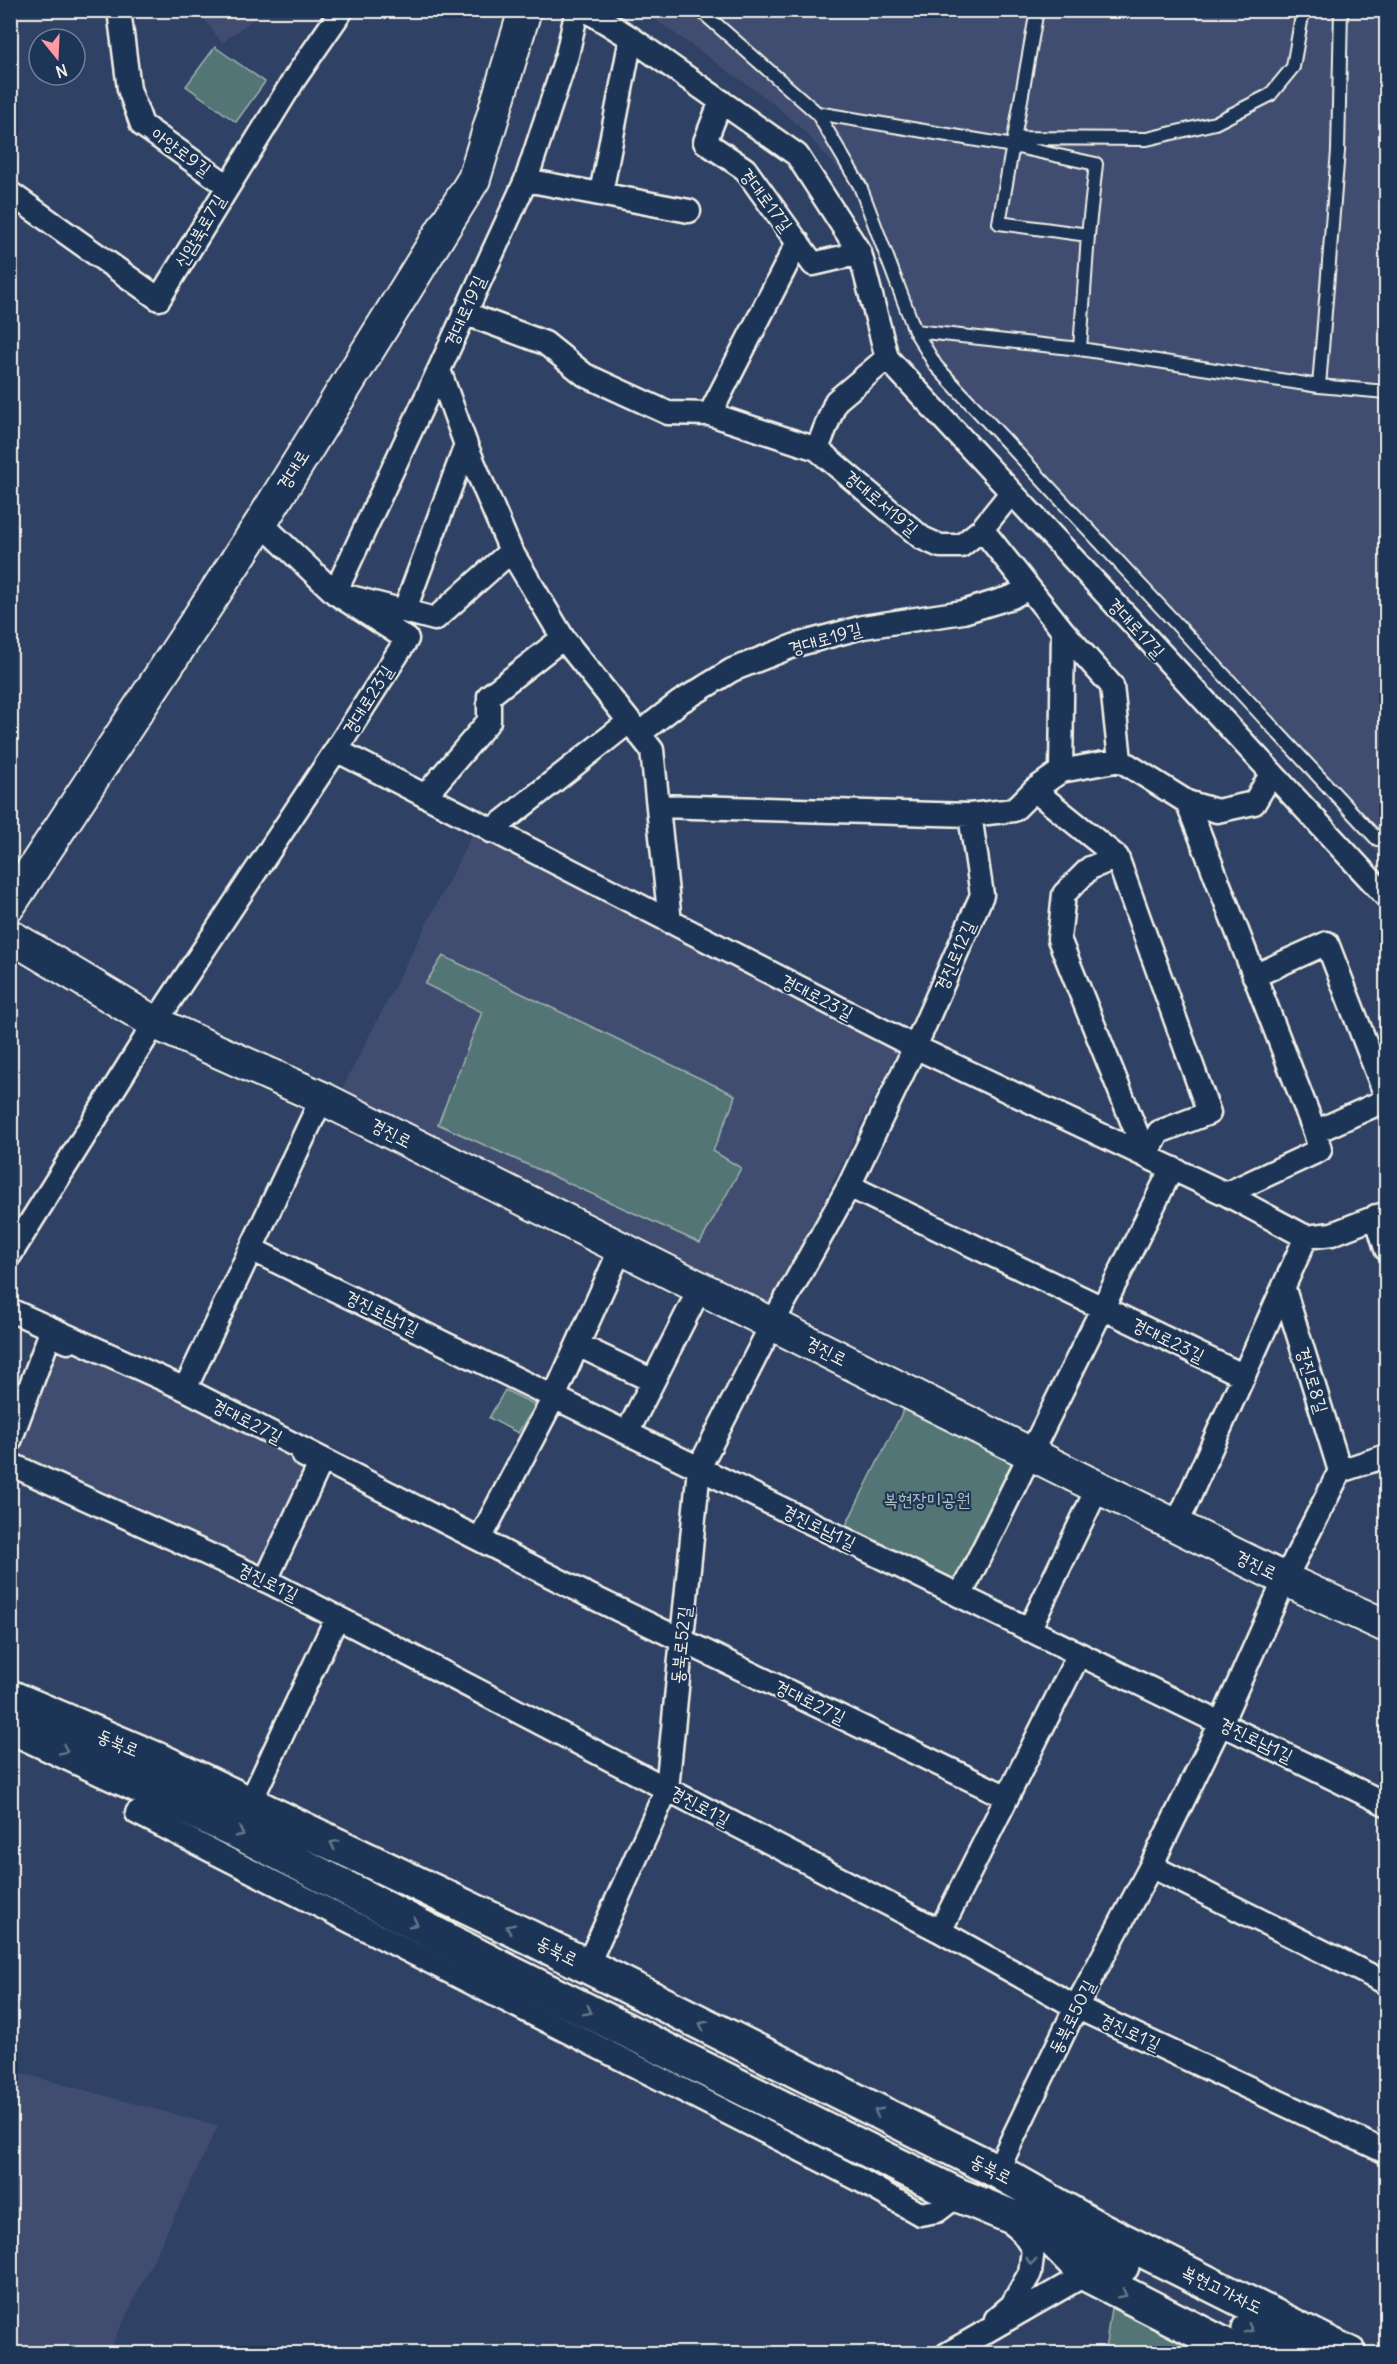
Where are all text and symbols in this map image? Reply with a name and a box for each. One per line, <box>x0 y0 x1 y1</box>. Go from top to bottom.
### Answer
north arrow <box>27 27 87 87</box>
text: N <box>53 60 70 82</box>
street label: 아양로9길 <box>147 122 216 181</box>
street label: 경대로17길 <box>735 163 798 237</box>
street label: 신암북로7길 <box>169 190 231 271</box>
street label: 경대로19길 <box>439 271 491 350</box>
street label: 경대로 <box>271 445 314 494</box>
street label: 경대로서19길 <box>839 465 924 541</box>
street label: 경대로17길 <box>1103 593 1170 663</box>
street label: 경대로19길 <box>785 617 865 660</box>
street label: 경대로23길 <box>337 660 398 739</box>
street label: 경진로12길 <box>929 916 980 995</box>
street label: 경대로23길 <box>777 969 858 1025</box>
street label: 경진로 <box>367 1112 416 1153</box>
street label: 경진로남1길 <box>341 1285 423 1341</box>
street label: 경대로23길 <box>1128 1312 1209 1367</box>
street label: 경진로 <box>802 1330 851 1371</box>
street label: 경진로8길 <box>1291 1344 1334 1416</box>
street label: 경대로27길 <box>208 1393 287 1448</box>
park label: 복현장미공원 <box>884 1488 970 1511</box>
street label: 경진로남1길 <box>778 1499 860 1555</box>
street label: 경진로 <box>1232 1545 1281 1584</box>
street label: 경진로1길 <box>234 1557 303 1606</box>
street label: 동북로52길 <box>665 1604 696 1685</box>
street label: 경대로27길 <box>771 1674 850 1729</box>
street label: 경진로남1길 <box>1215 1712 1297 1768</box>
street label: 동북로 <box>94 1723 143 1762</box>
one-way arrow <box>57 1743 68 1755</box>
street label: 경진로1길 <box>666 1780 735 1831</box>
one-way arrow <box>234 1826 245 1838</box>
one-way arrow <box>330 1839 341 1851</box>
one-way arrow <box>407 1916 418 1927</box>
one-way arrow <box>506 1924 517 1936</box>
street label: 동북로 <box>533 1930 582 1971</box>
street label: 동북로50길 <box>1043 1975 1100 2058</box>
one-way arrow <box>581 2003 592 2015</box>
street label: 경진로1길 <box>1096 2007 1165 2056</box>
one-way arrow <box>699 2021 710 2032</box>
one-way arrow <box>873 2108 884 2120</box>
street label: 동북로 <box>967 2148 1016 2189</box>
one-way arrow <box>1026 2257 1038 2266</box>
street label: 복현고가차도 <box>1178 2260 1266 2319</box>
one-way arrow <box>1117 2286 1128 2298</box>
one-way arrow <box>1242 2321 1253 2333</box>

